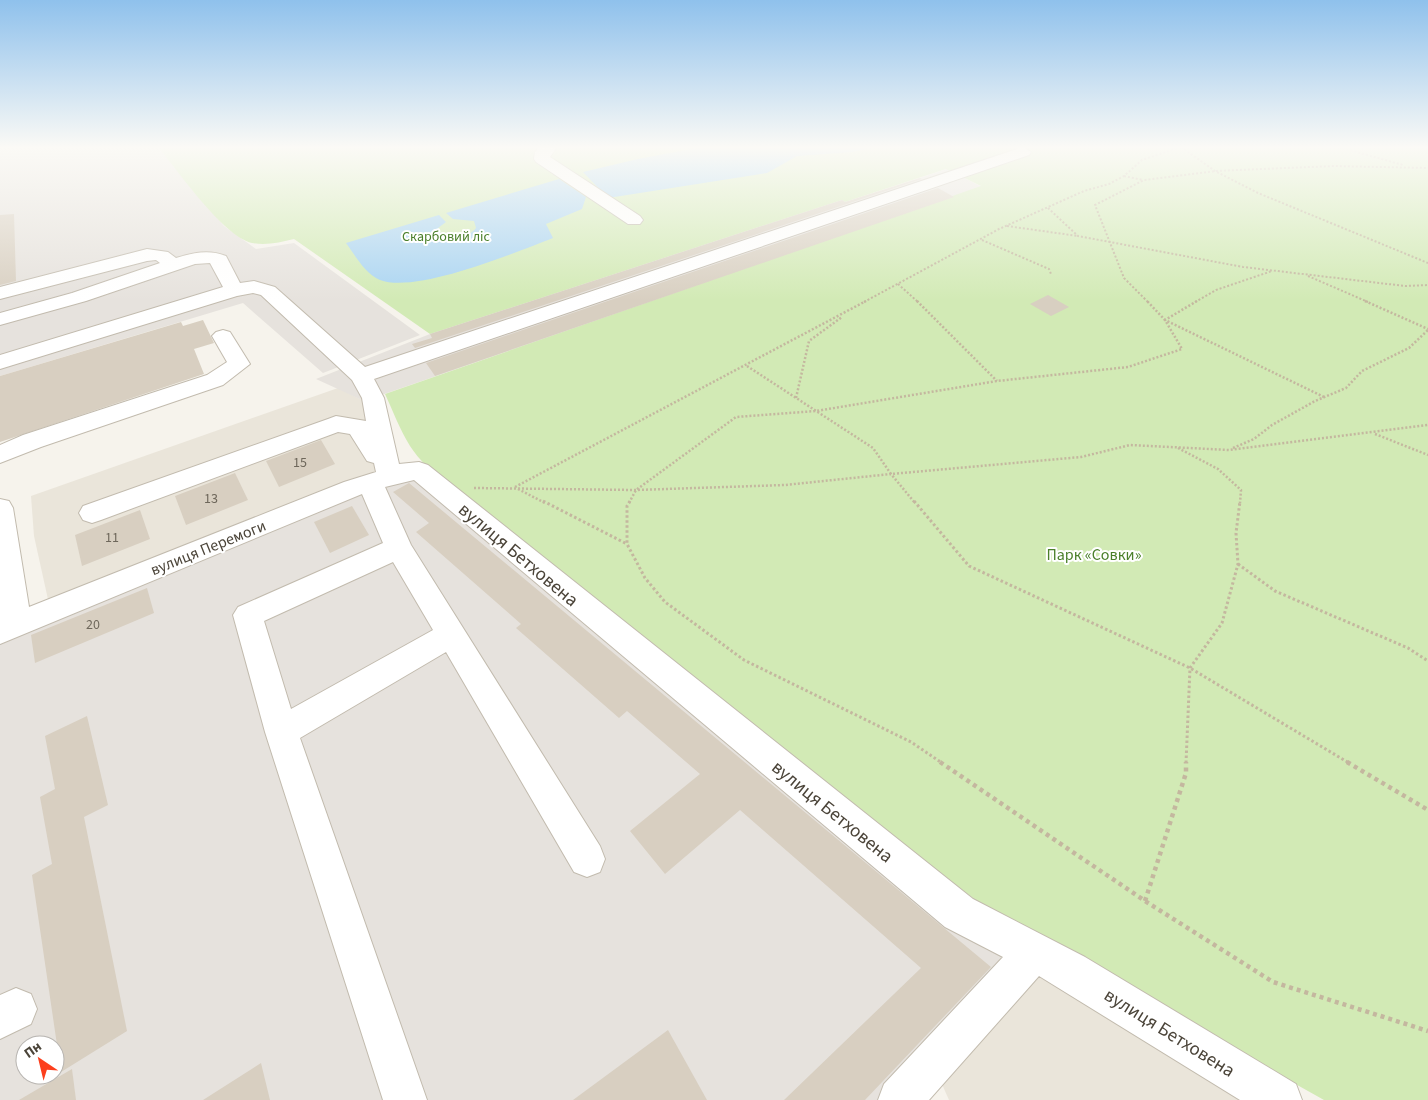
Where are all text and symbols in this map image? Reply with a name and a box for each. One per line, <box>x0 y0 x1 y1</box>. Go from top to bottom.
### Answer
park label: Скарбовий ліс <box>402 227 491 247</box>
house number: 15 <box>293 453 307 473</box>
house number: 13 <box>204 489 218 509</box>
street label: вулиця Бетховена <box>452 497 584 614</box>
street label: вулиця Перемоги <box>147 515 269 581</box>
house number: 11 <box>105 528 119 548</box>
park label: Парк «Совки» <box>1046 544 1142 566</box>
house number: 20 <box>86 615 100 635</box>
street label: вулиця Бетховена <box>765 755 899 870</box>
street label: вулиця Бетховена <box>1099 982 1240 1084</box>
north arrow <box>15 1035 65 1085</box>
text: Пн <box>20 1037 46 1063</box>

